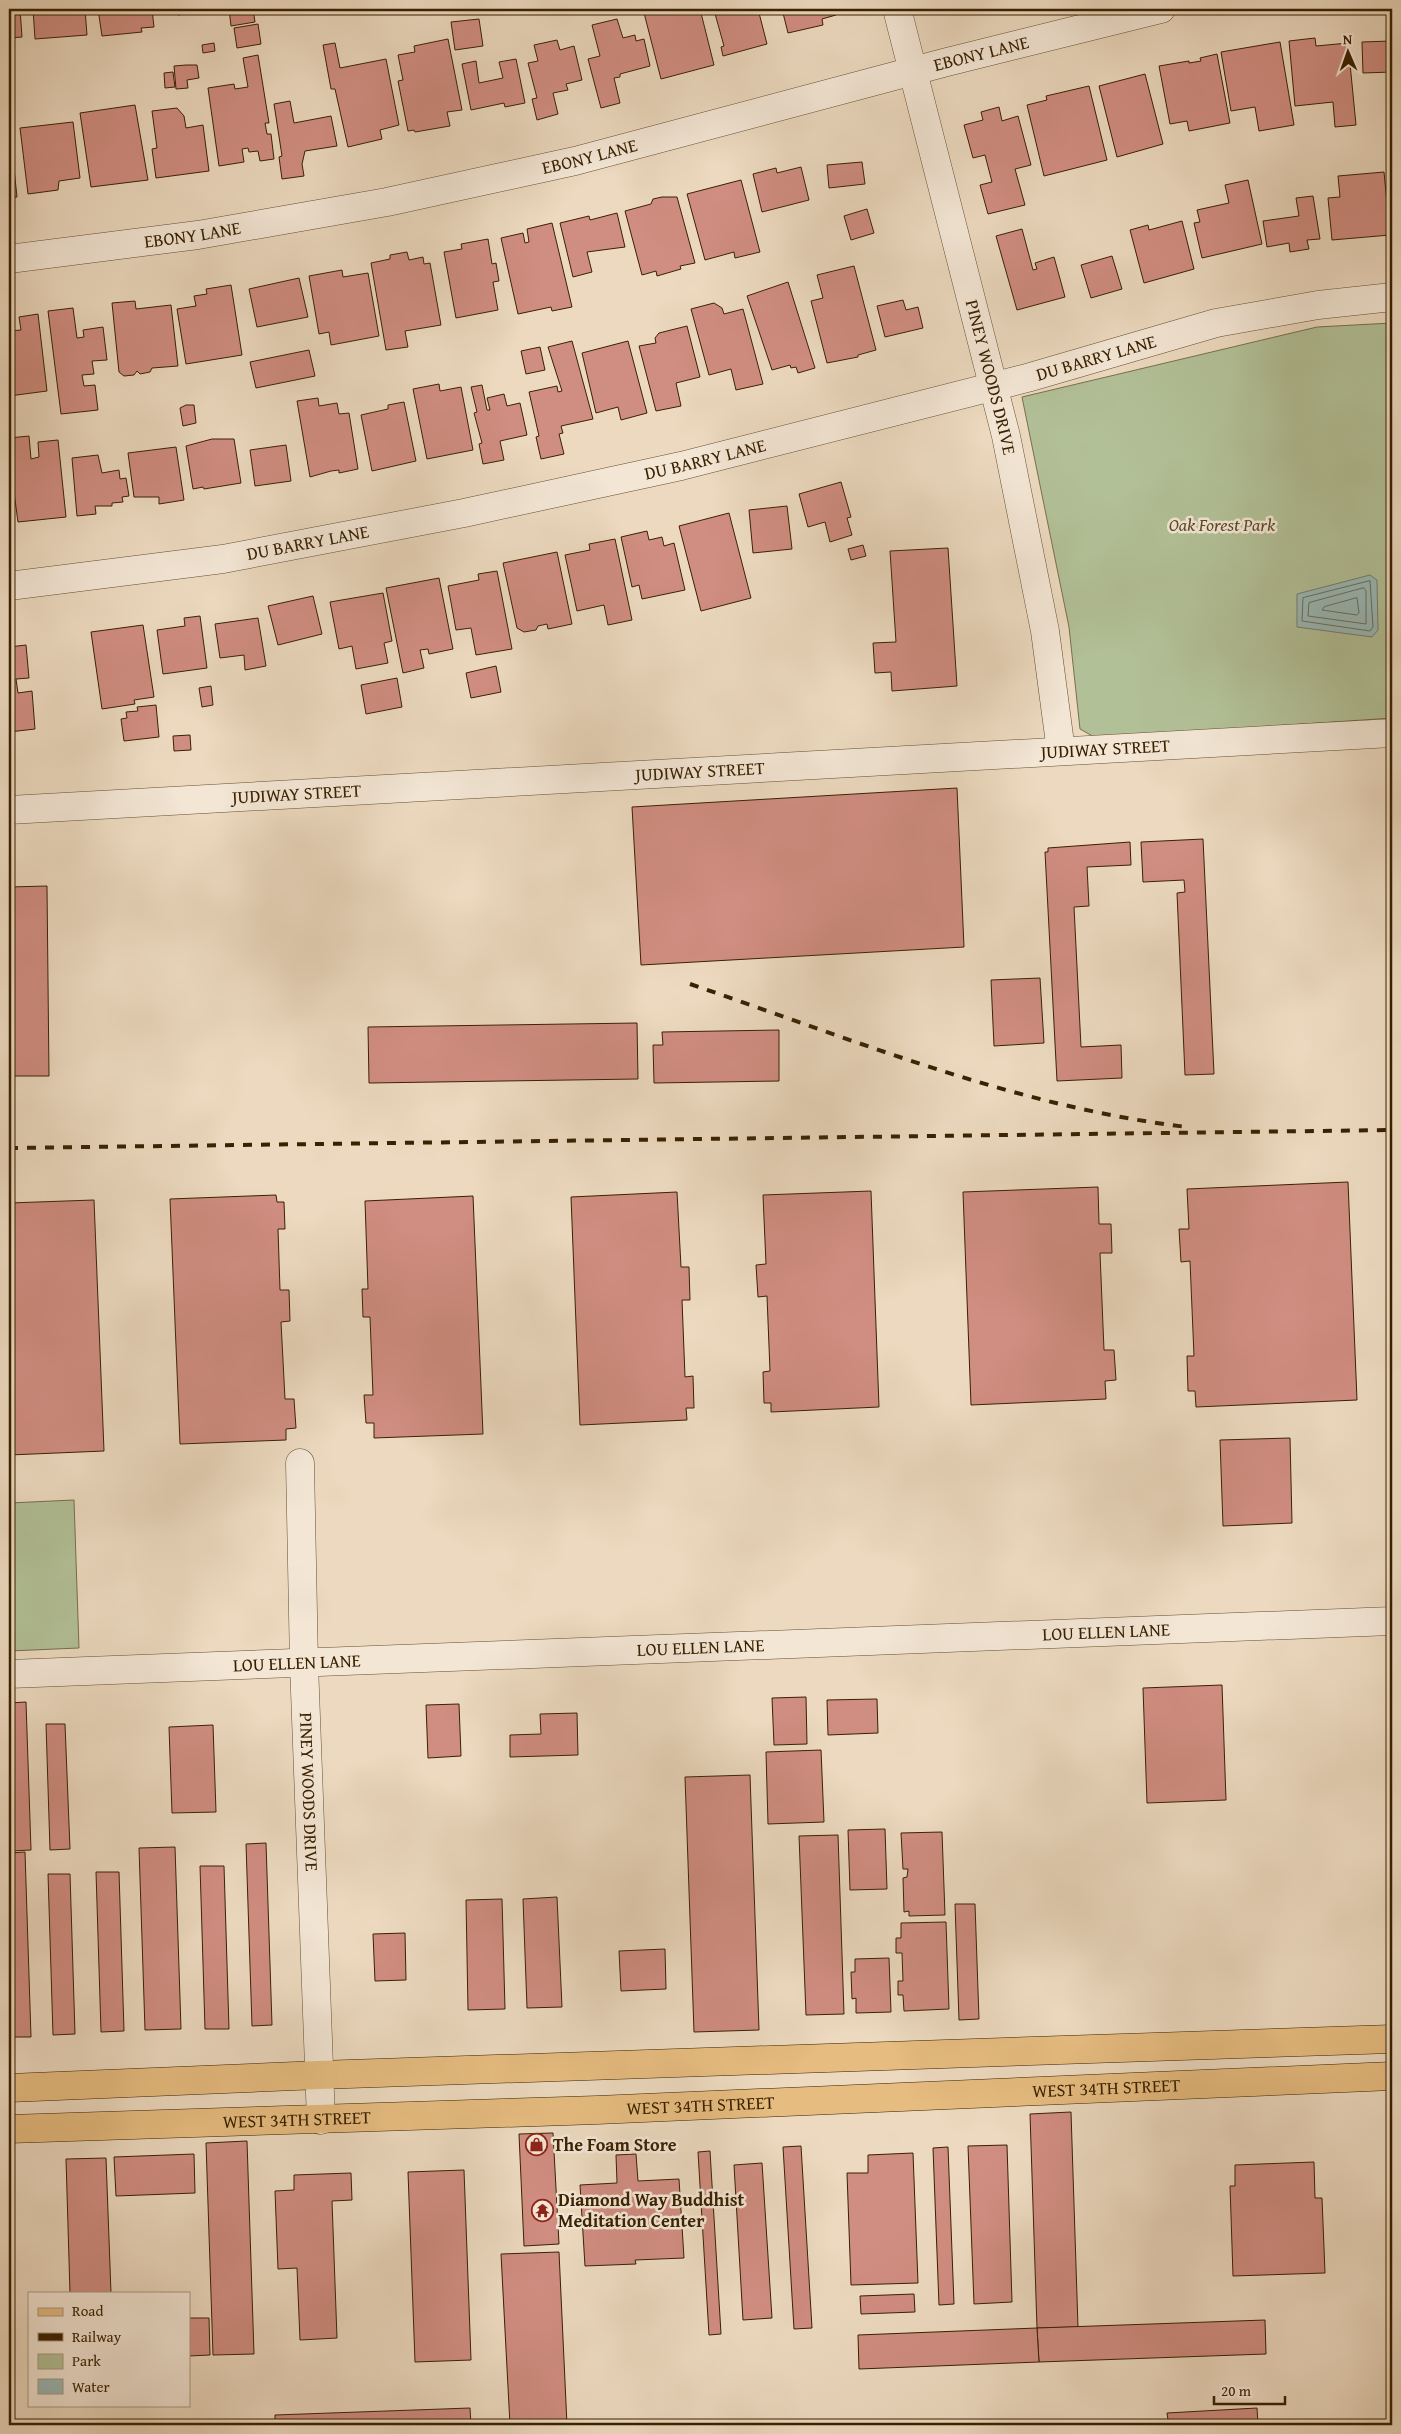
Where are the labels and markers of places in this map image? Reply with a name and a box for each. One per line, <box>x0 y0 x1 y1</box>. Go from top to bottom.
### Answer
place label: The Foam Store <box>553 2131 677 2158</box>
shop icon: The Foam Store <box>525 2133 549 2157</box>
place label: Diamond Way Buddhist Meditation Center <box>558 2186 745 2234</box>
temple icon: Diamond Way Buddhist Meditation Center <box>530 2198 554 2222</box>

